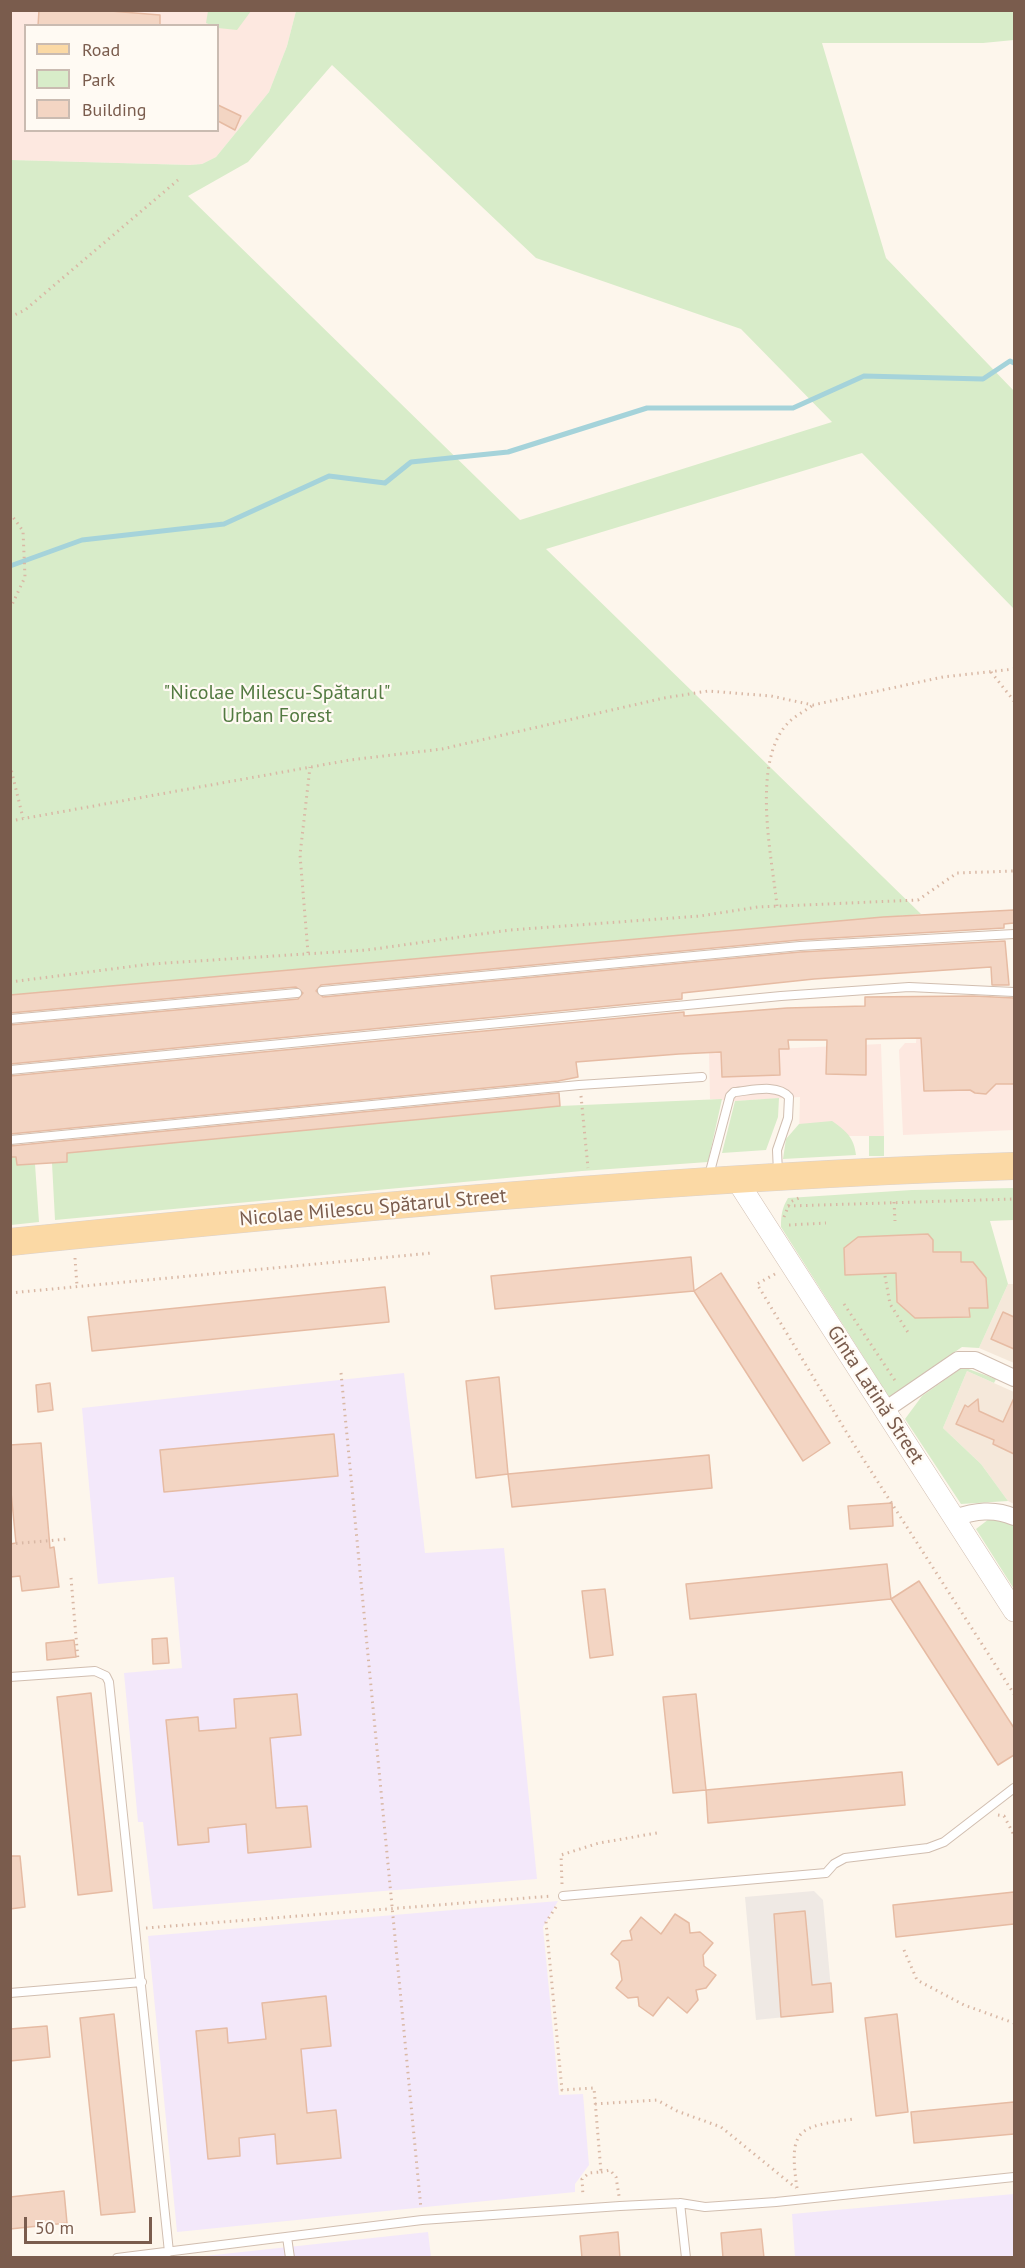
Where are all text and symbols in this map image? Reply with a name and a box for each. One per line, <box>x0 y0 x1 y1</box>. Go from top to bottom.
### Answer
legend <box>24 24 219 132</box>
text: Road <box>82 38 120 61</box>
text: Park <box>82 68 115 91</box>
text: Building <box>82 98 146 121</box>
park label: "Nicolae Milescu-Spătarul" Urban Forest <box>164 681 390 728</box>
street label: Nicolae Milescu Spătarul Street <box>238 1184 508 1232</box>
street label: Ginta Latină Street <box>821 1321 929 1469</box>
scale bar <box>27 2205 154 2243</box>
text: 50 m <box>35 2216 74 2239</box>

